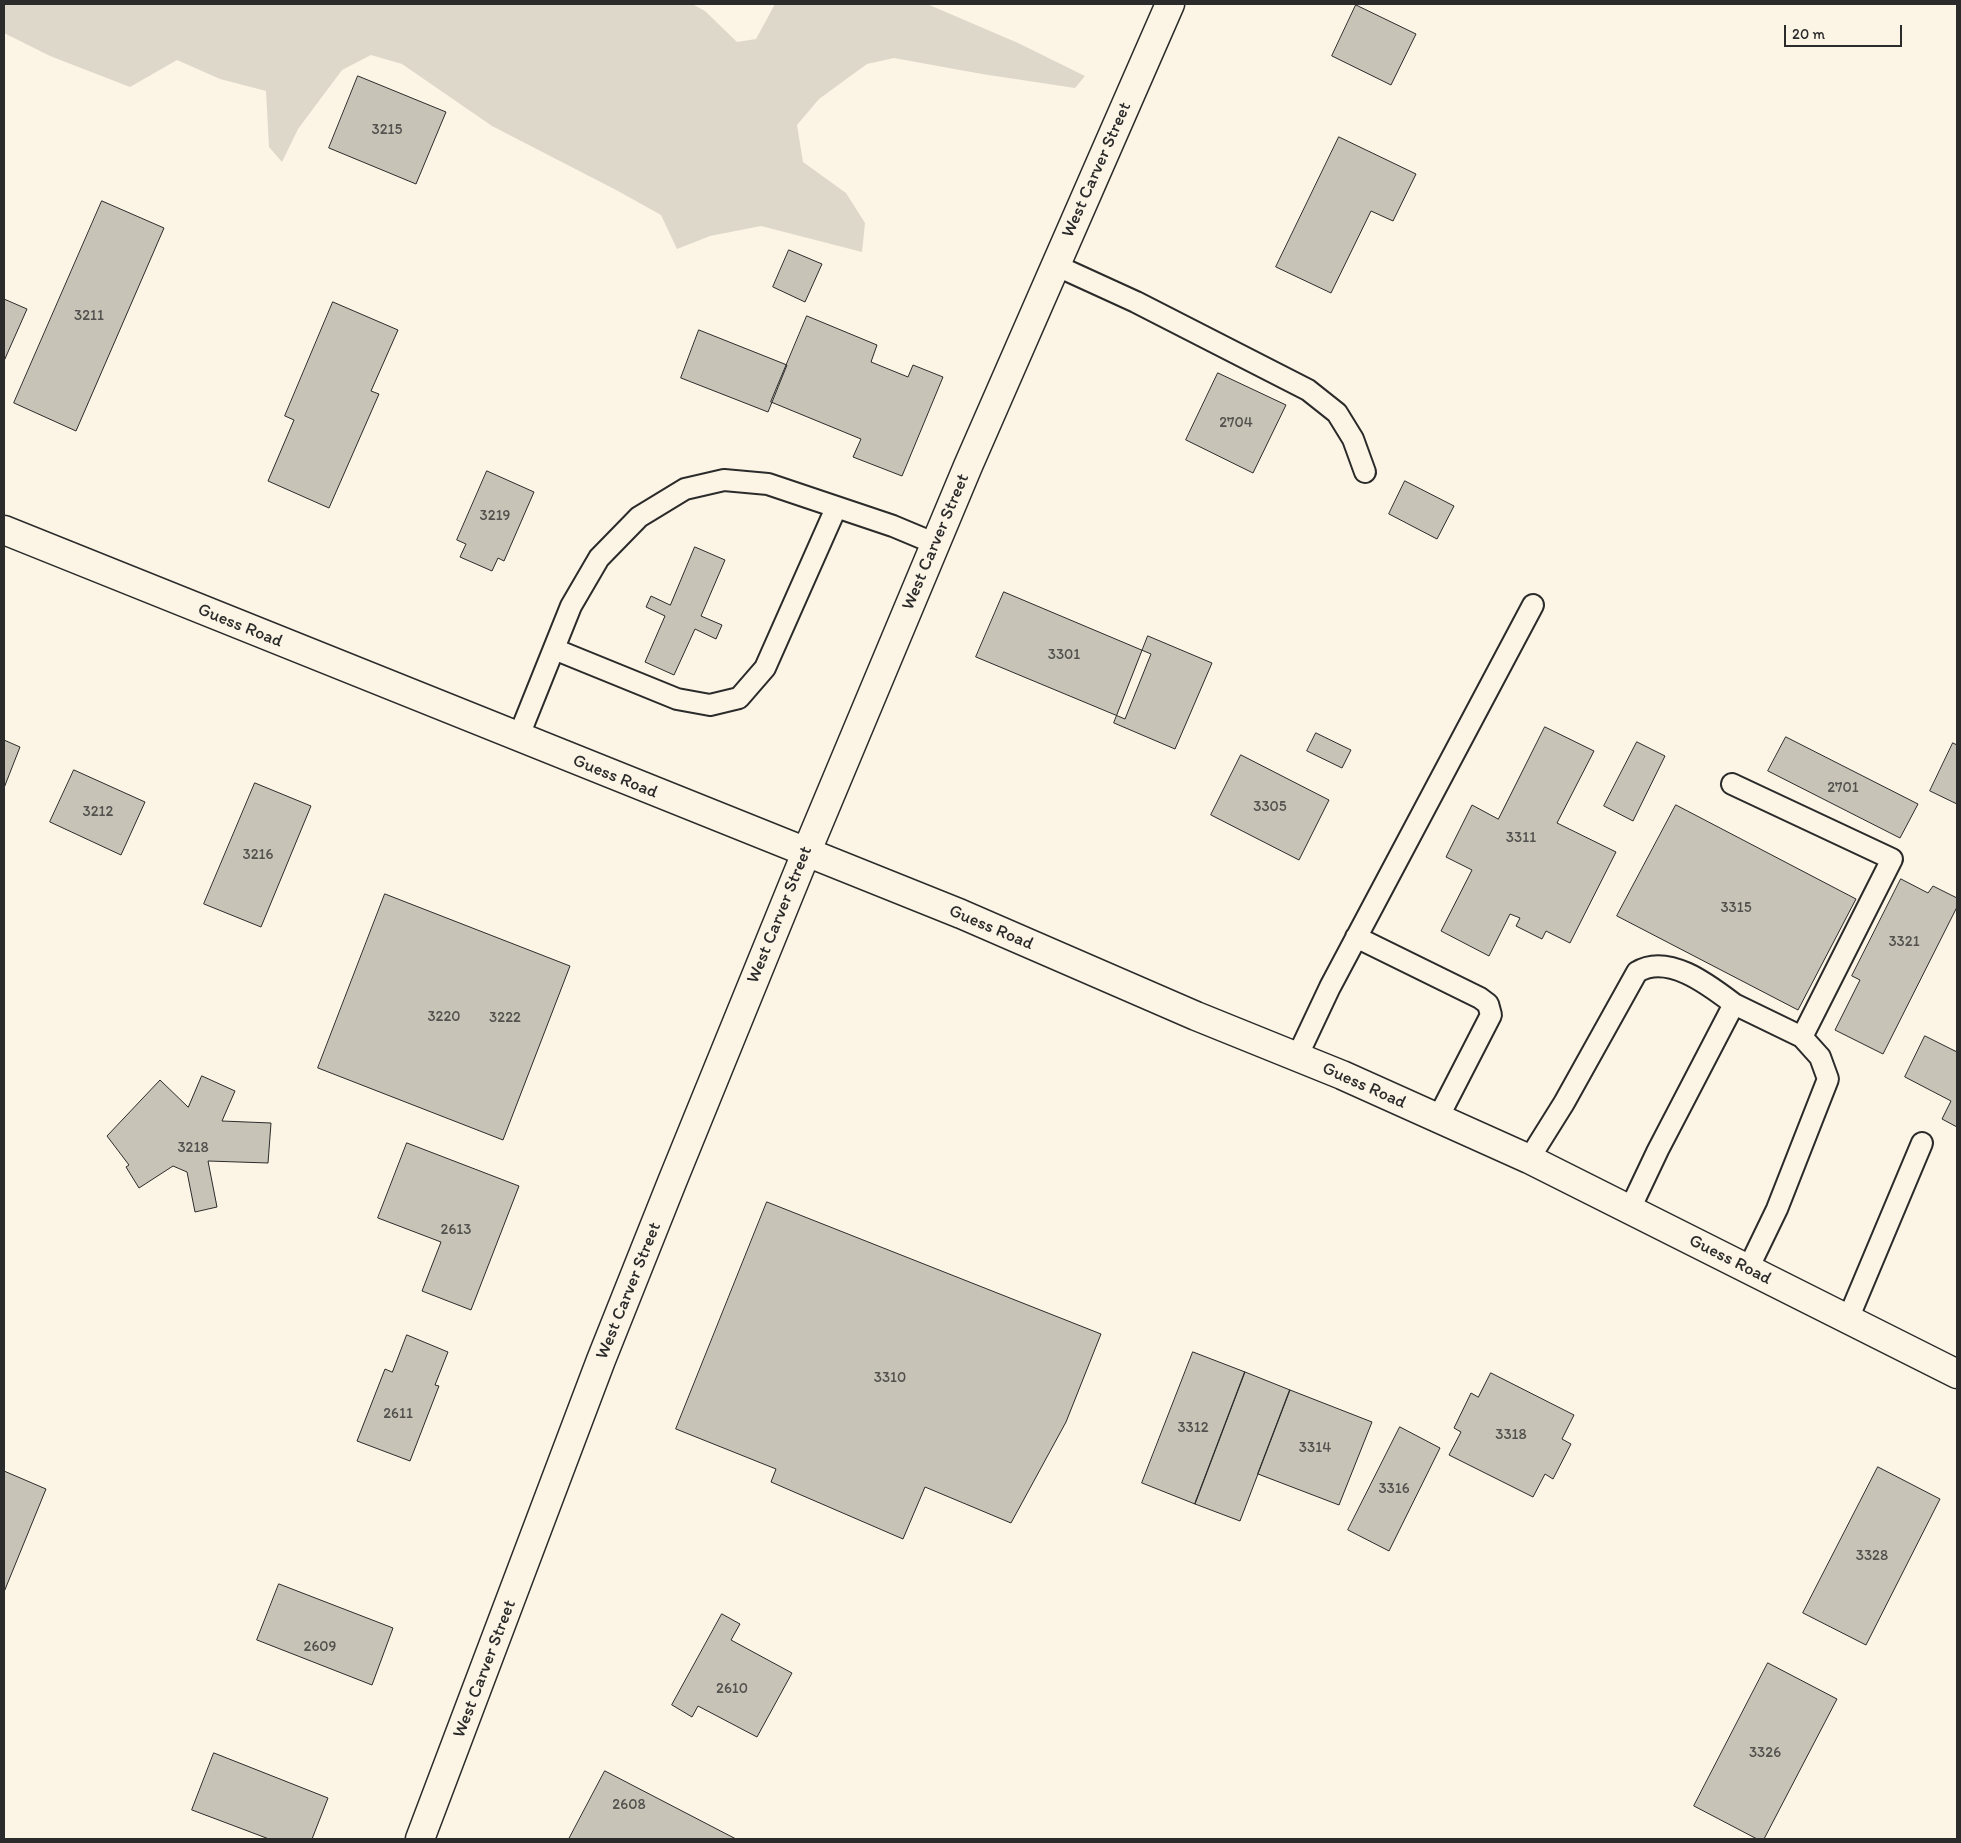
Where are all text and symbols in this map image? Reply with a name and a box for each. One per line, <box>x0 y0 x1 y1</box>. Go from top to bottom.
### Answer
scale bar <box>1786 15 1904 47</box>
text: 20 m <box>1792 25 1825 43</box>
street label: West Carver Street <box>1057 99 1137 241</box>
house number: 3215 <box>372 121 402 139</box>
house number: 3211 <box>74 307 104 325</box>
house number: 2704 <box>1219 414 1253 432</box>
street label: West Carver Street <box>898 471 974 613</box>
house number: 3219 <box>480 507 510 525</box>
street label: Guess Road <box>194 599 286 653</box>
house number: 3301 <box>1048 646 1080 664</box>
street label: Guess Road <box>569 750 661 804</box>
house number: 2701 <box>1827 779 1859 797</box>
house number: 3305 <box>1253 798 1287 816</box>
house number: 3212 <box>83 803 113 821</box>
house number: 3311 <box>1506 829 1536 847</box>
street label: West Carver Street <box>743 843 817 987</box>
house number: 3216 <box>243 846 273 864</box>
house number: 3315 <box>1720 899 1752 917</box>
street label: Guess Road <box>945 901 1037 955</box>
house number: 3321 <box>1888 933 1920 951</box>
house number: 3220 <box>427 1008 461 1026</box>
house number: 3222 <box>489 1009 521 1027</box>
street label: Guess Road <box>1319 1058 1409 1114</box>
house number: 3218 <box>177 1139 209 1157</box>
street label: West Carver Street <box>592 1219 666 1363</box>
house number: 2613 <box>441 1221 471 1239</box>
street label: Guess Road <box>1685 1230 1775 1290</box>
house number: 3310 <box>874 1369 906 1387</box>
house number: 2611 <box>383 1405 413 1423</box>
house number: 3312 <box>1177 1419 1209 1437</box>
house number: 3318 <box>1495 1426 1527 1444</box>
house number: 3314 <box>1299 1439 1331 1457</box>
house number: 3316 <box>1378 1480 1410 1498</box>
house number: 3328 <box>1856 1547 1888 1565</box>
street label: West Carver Street <box>449 1597 521 1741</box>
house number: 2609 <box>304 1638 336 1656</box>
house number: 2610 <box>716 1680 748 1698</box>
house number: 3326 <box>1749 1744 1781 1762</box>
house number: 2608 <box>612 1796 646 1814</box>

